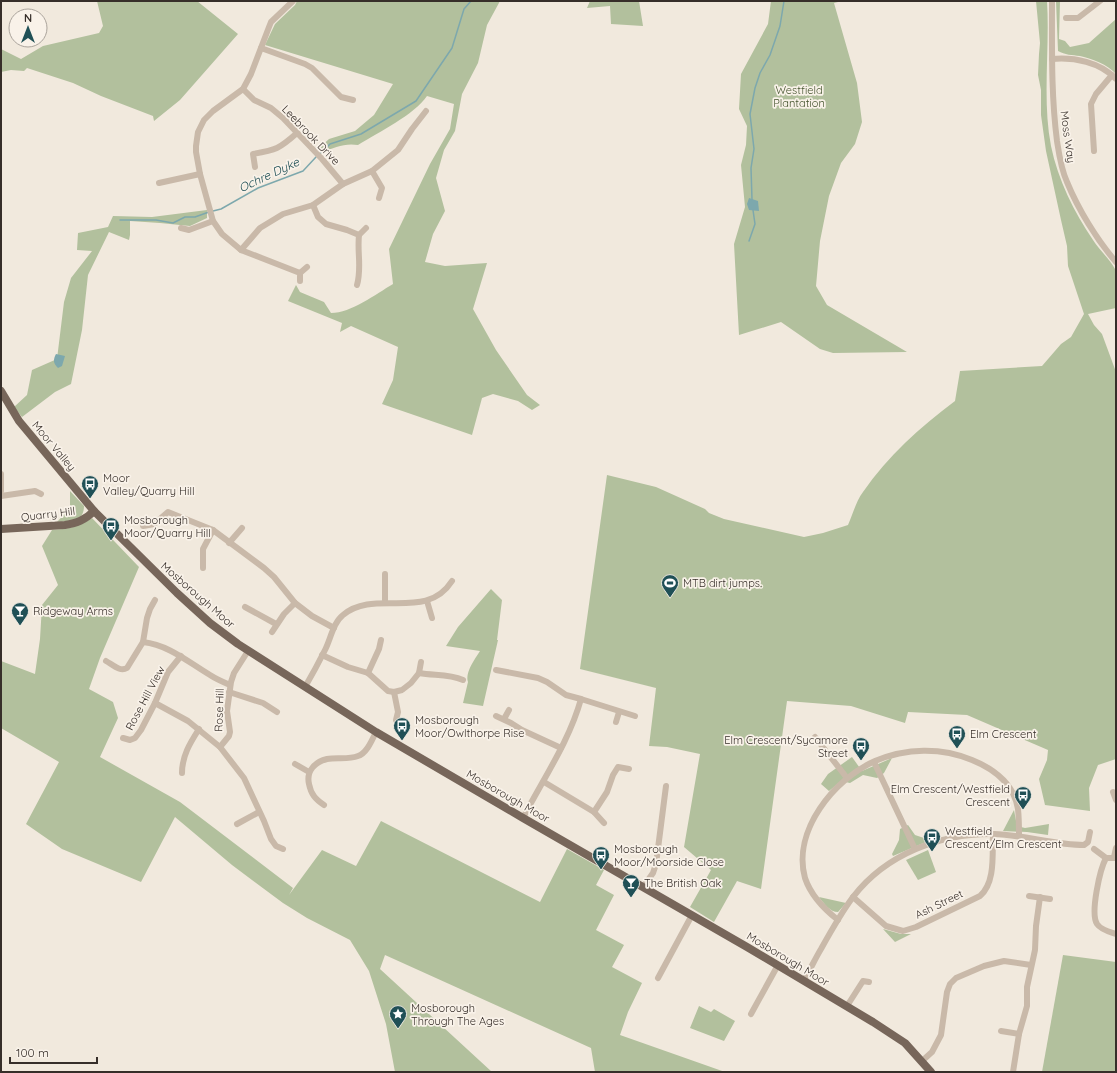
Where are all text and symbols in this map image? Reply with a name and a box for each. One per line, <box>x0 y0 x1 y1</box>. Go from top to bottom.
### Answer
north arrow <box>8 8 48 48</box>
text: N <box>24 11 32 25</box>
park label: Westfield Plantation <box>773 83 825 110</box>
street label: Leebrook Drive <box>279 102 343 168</box>
street label: Moss Way <box>1057 110 1079 164</box>
water label: Ochre Dyke <box>236 153 303 195</box>
street label: Moor Valley <box>29 418 79 474</box>
place label: Moor Valley/Quarry Hill <box>103 471 194 498</box>
bus stop icon: Moor Valley/Quarry Hill <box>80 474 100 499</box>
street label: Quarry Hill <box>20 504 76 524</box>
place label: Mosborough Moor/Quarry Hill <box>124 513 211 540</box>
bus stop icon: Mosborough Moor/Quarry Hill <box>101 516 121 541</box>
street label: Mosborough Moor <box>158 559 239 632</box>
sports icon: MTB dirt jumps. <box>660 573 680 598</box>
place label: MTB dirt jumps. <box>683 576 762 590</box>
bar icon: Ridgeway Arms <box>10 601 30 626</box>
place label: Ridgeway Arms <box>33 604 113 618</box>
street label: Rose Hill View <box>122 663 168 733</box>
street label: Rose Hill <box>211 688 227 732</box>
place label: Mosborough Moor/Owlthorpe Rise <box>415 713 524 740</box>
bus stop icon: Mosborough Moor/Owlthorpe Rise <box>392 716 412 741</box>
bus stop icon: Elm Crescent <box>947 724 967 749</box>
place label: Elm Crescent <box>970 727 1037 741</box>
place label: Elm Crescent/Sycamore Street <box>724 733 848 760</box>
bus stop icon: Elm Crescent/Sycamore Street <box>851 736 871 761</box>
street label: Mosborough Moor <box>464 767 553 826</box>
place label: Elm Crescent/Westfield Crescent <box>891 782 1010 809</box>
bus stop icon: Elm Crescent/Westfield Crescent <box>1013 785 1033 810</box>
place label: Westfield Crescent/Elm Crescent <box>945 824 1062 851</box>
bus stop icon: Westfield Crescent/Elm Crescent <box>922 827 942 852</box>
place label: Mosborough Moor/Moorside Close <box>614 842 724 869</box>
bus stop icon: Mosborough Moor/Moorside Close <box>591 845 611 870</box>
bar icon: The British Oak <box>621 873 641 898</box>
place label: The British Oak <box>644 876 721 890</box>
street label: Ash Street <box>913 886 965 922</box>
street label: Mosborough Moor <box>744 929 832 990</box>
place label: Mosborough Through The Ages <box>411 1001 504 1028</box>
place icon: Mosborough Through The Ages <box>388 1004 408 1029</box>
scale bar <box>10 1039 97 1065</box>
text: 100 m <box>16 1045 49 1060</box>

